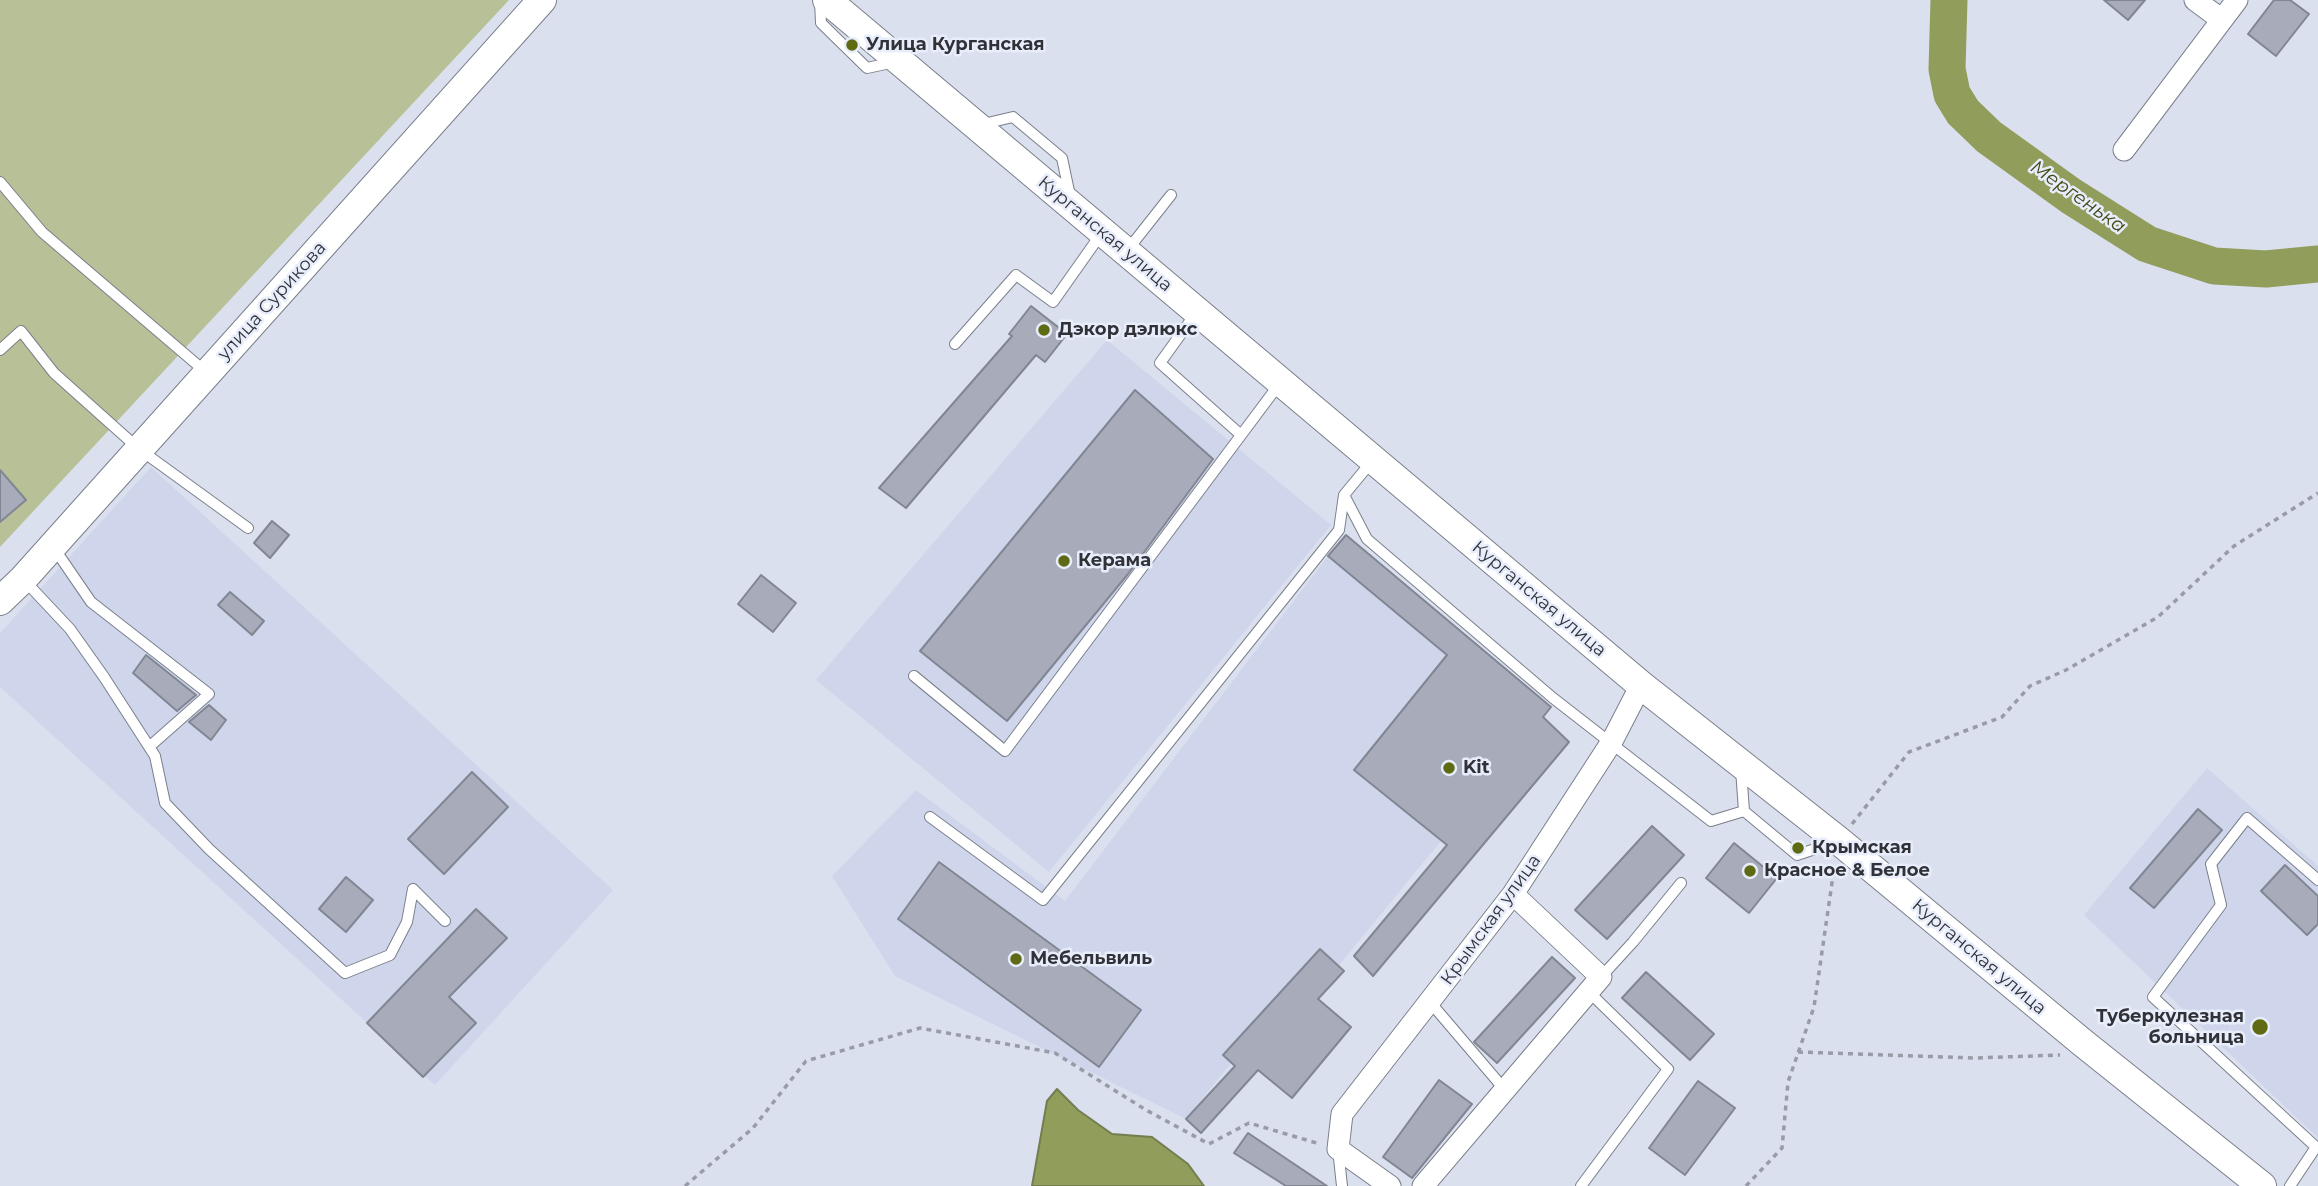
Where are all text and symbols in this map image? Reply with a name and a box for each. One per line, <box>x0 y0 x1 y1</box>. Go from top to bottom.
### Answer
place label: Улица Курганская <box>866 34 1045 56</box>
marker: Улица Курганская <box>844 37 860 53</box>
water label: Мергенька <box>2026 156 2130 238</box>
street label: Курганская улица <box>1034 172 1176 296</box>
street label: улица Сурикова <box>213 237 331 365</box>
place label: Дэкор дэлюкс <box>1058 319 1198 341</box>
marker: Дэкор дэлюкс <box>1036 322 1052 338</box>
street label: Курганская улица <box>1468 537 1610 661</box>
place label: Керама <box>1078 550 1151 572</box>
marker: Керама <box>1056 553 1072 569</box>
place label: Kit <box>1463 757 1490 779</box>
marker: Kit <box>1441 760 1457 776</box>
place label: Крымская <box>1812 837 1912 859</box>
marker: Крымская <box>1790 840 1806 856</box>
street label: Крымская улица <box>1436 851 1546 989</box>
place label: Красное & Белое <box>1764 860 1930 882</box>
marker: Красное & Белое <box>1742 863 1758 879</box>
street label: Курганская улица <box>1908 895 2050 1019</box>
place label: Мебельвиль <box>1030 948 1152 970</box>
marker: Мебельвиль <box>1008 951 1024 967</box>
place label: Туберкулезная больница <box>2096 1006 2244 1048</box>
marker: Туберкулезная больница <box>2250 1017 2270 1037</box>

